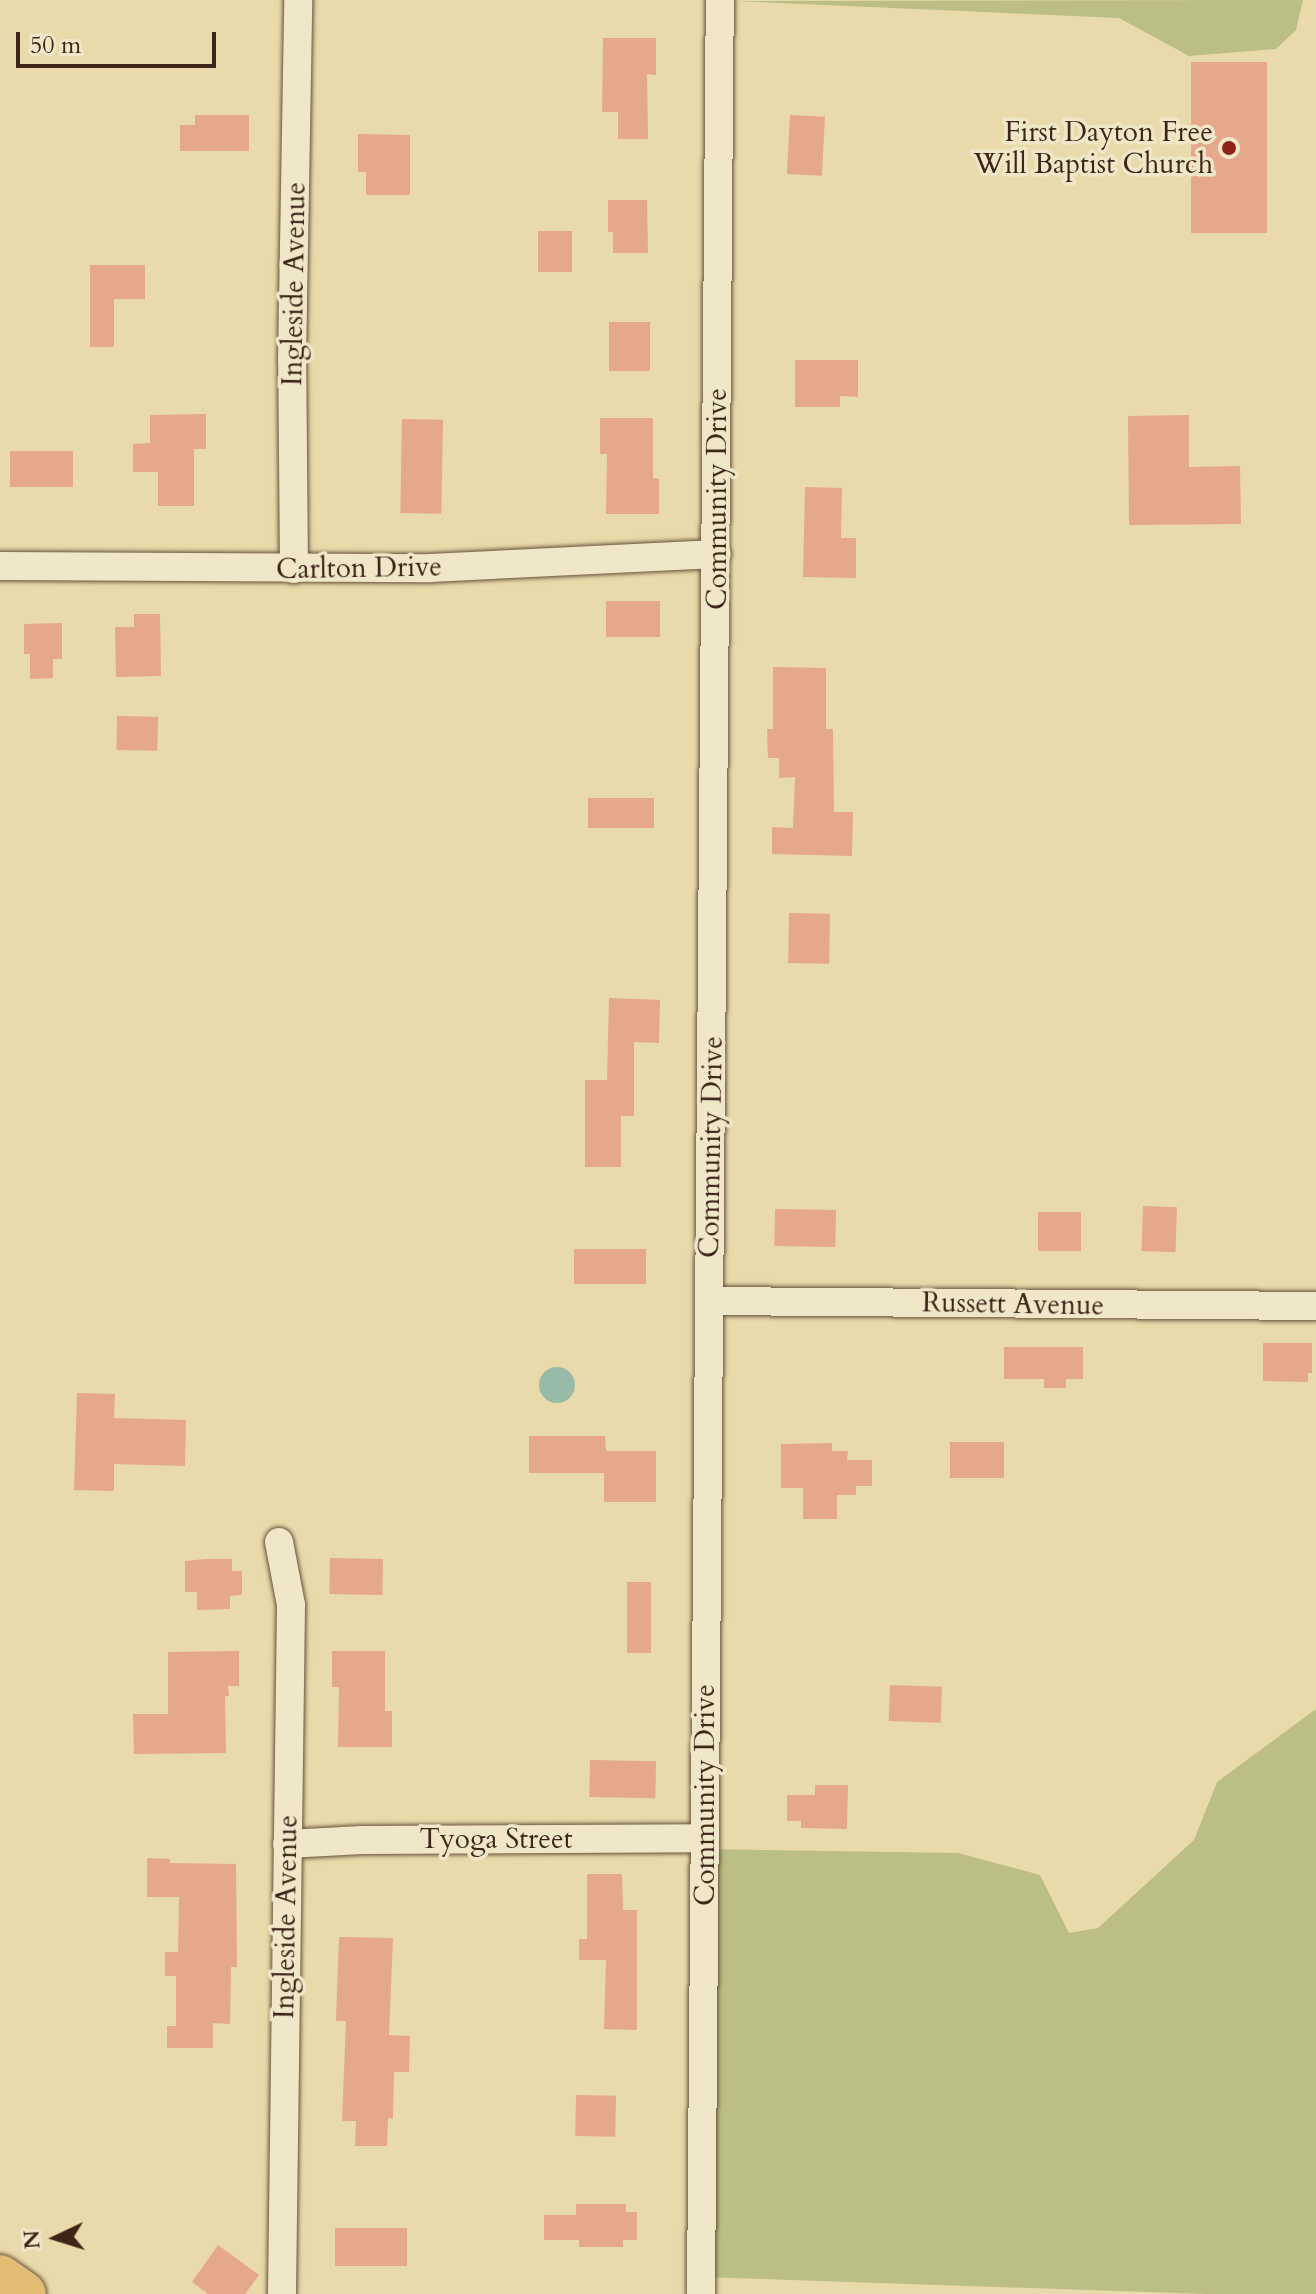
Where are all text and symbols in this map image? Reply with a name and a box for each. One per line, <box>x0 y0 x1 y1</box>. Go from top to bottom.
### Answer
scale bar <box>20 16 220 66</box>
text: 50 m <box>30 29 81 62</box>
place label: First Dayton Free Will Baptist Church <box>973 115 1213 181</box>
marker: First Dayton Free Will Baptist Church <box>1220 139 1238 157</box>
street label: Ingleside Avenue <box>275 182 313 386</box>
street label: Community Drive <box>700 388 734 610</box>
street label: Carlton Drive <box>276 550 442 586</box>
street label: Community Drive <box>692 1036 730 1258</box>
street label: Russett Avenue <box>922 1286 1104 1322</box>
street label: Community Drive <box>688 1684 722 1906</box>
street label: Ingleside Avenue <box>267 1815 305 2019</box>
street label: Tyoga Street <box>419 1822 573 1856</box>
north arrow <box>16 2198 96 2278</box>
text: N <box>16 2229 48 2250</box>

